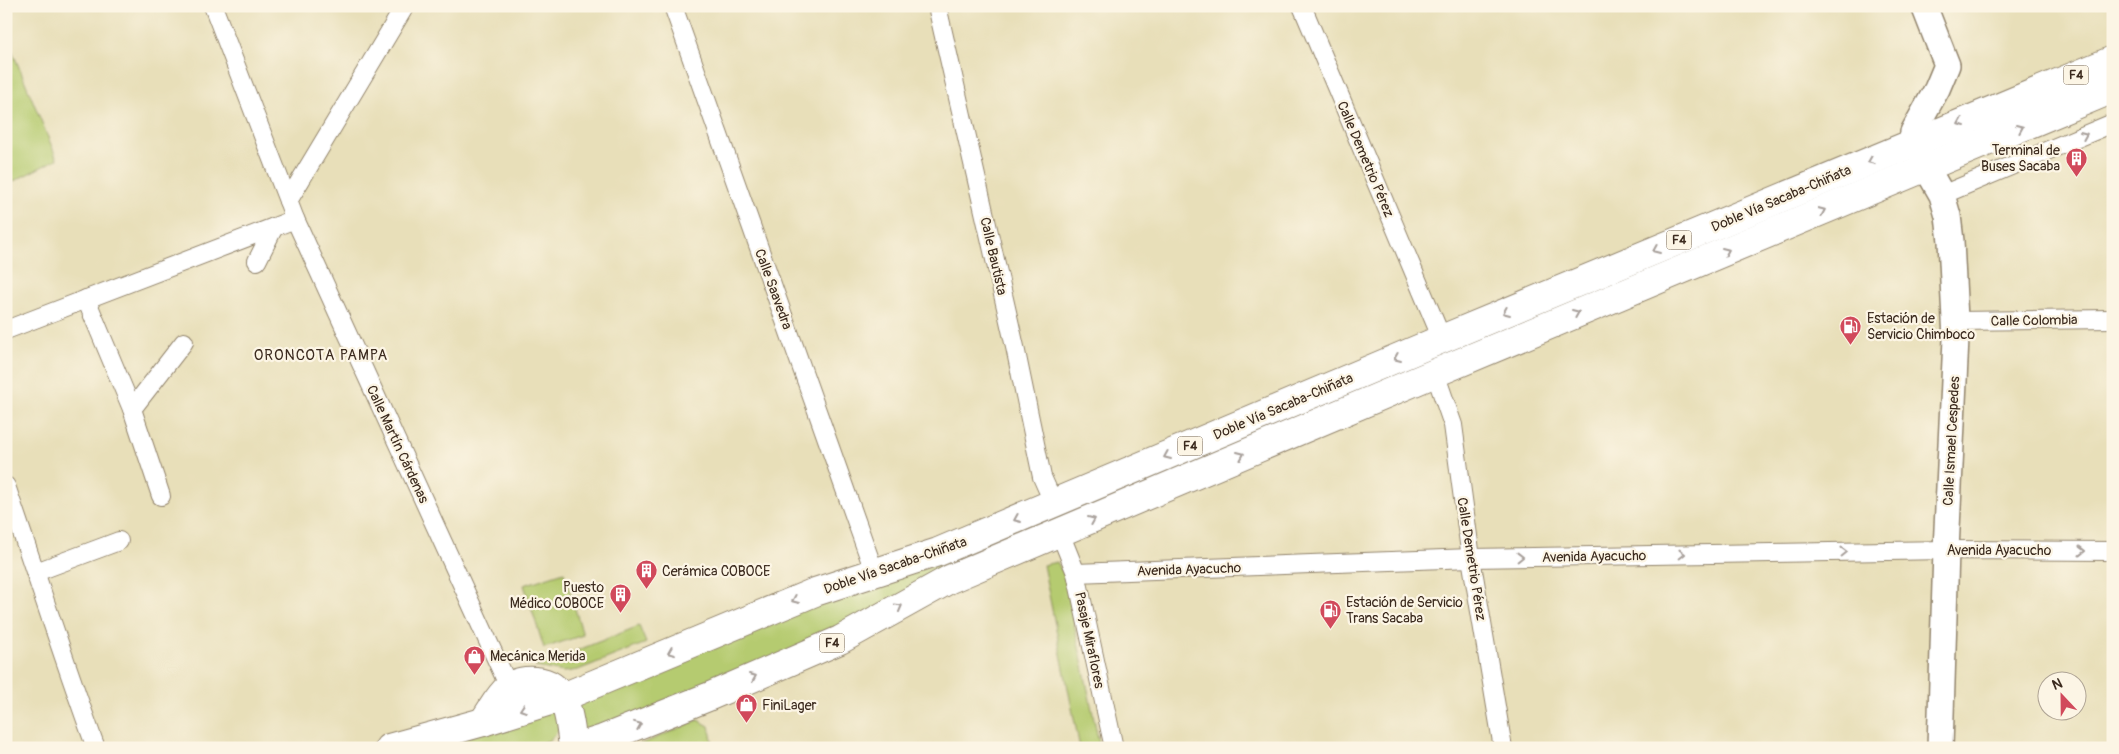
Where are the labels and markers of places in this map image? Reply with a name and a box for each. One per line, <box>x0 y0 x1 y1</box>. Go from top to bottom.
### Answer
place label: Terminal de Buses Sacaba <box>1981 142 2060 175</box>
building icon: Terminal de Buses Sacaba <box>2064 146 2088 177</box>
place label: Estación de Servicio Chimboco <box>1867 310 1975 343</box>
fuel station icon: Estación de Servicio Chimboco <box>1839 314 1863 345</box>
building icon: Cerámica COBOCE <box>634 559 658 590</box>
place label: Cerámica COBOCE <box>662 563 770 580</box>
place label: Puesto Médico COBOCE <box>510 579 604 612</box>
building icon: Puesto Médico COBOCE <box>608 583 632 614</box>
place label: Estación de Servicio Trans Sacaba <box>1346 594 1463 627</box>
fuel station icon: Estación de Servicio Trans Sacaba <box>1318 598 1342 629</box>
shop icon: Mecánica Merida <box>462 644 486 675</box>
place label: Mecánica Merida <box>490 648 586 665</box>
shop icon: FiniLager <box>734 693 758 724</box>
place label: FiniLager <box>762 697 817 714</box>

